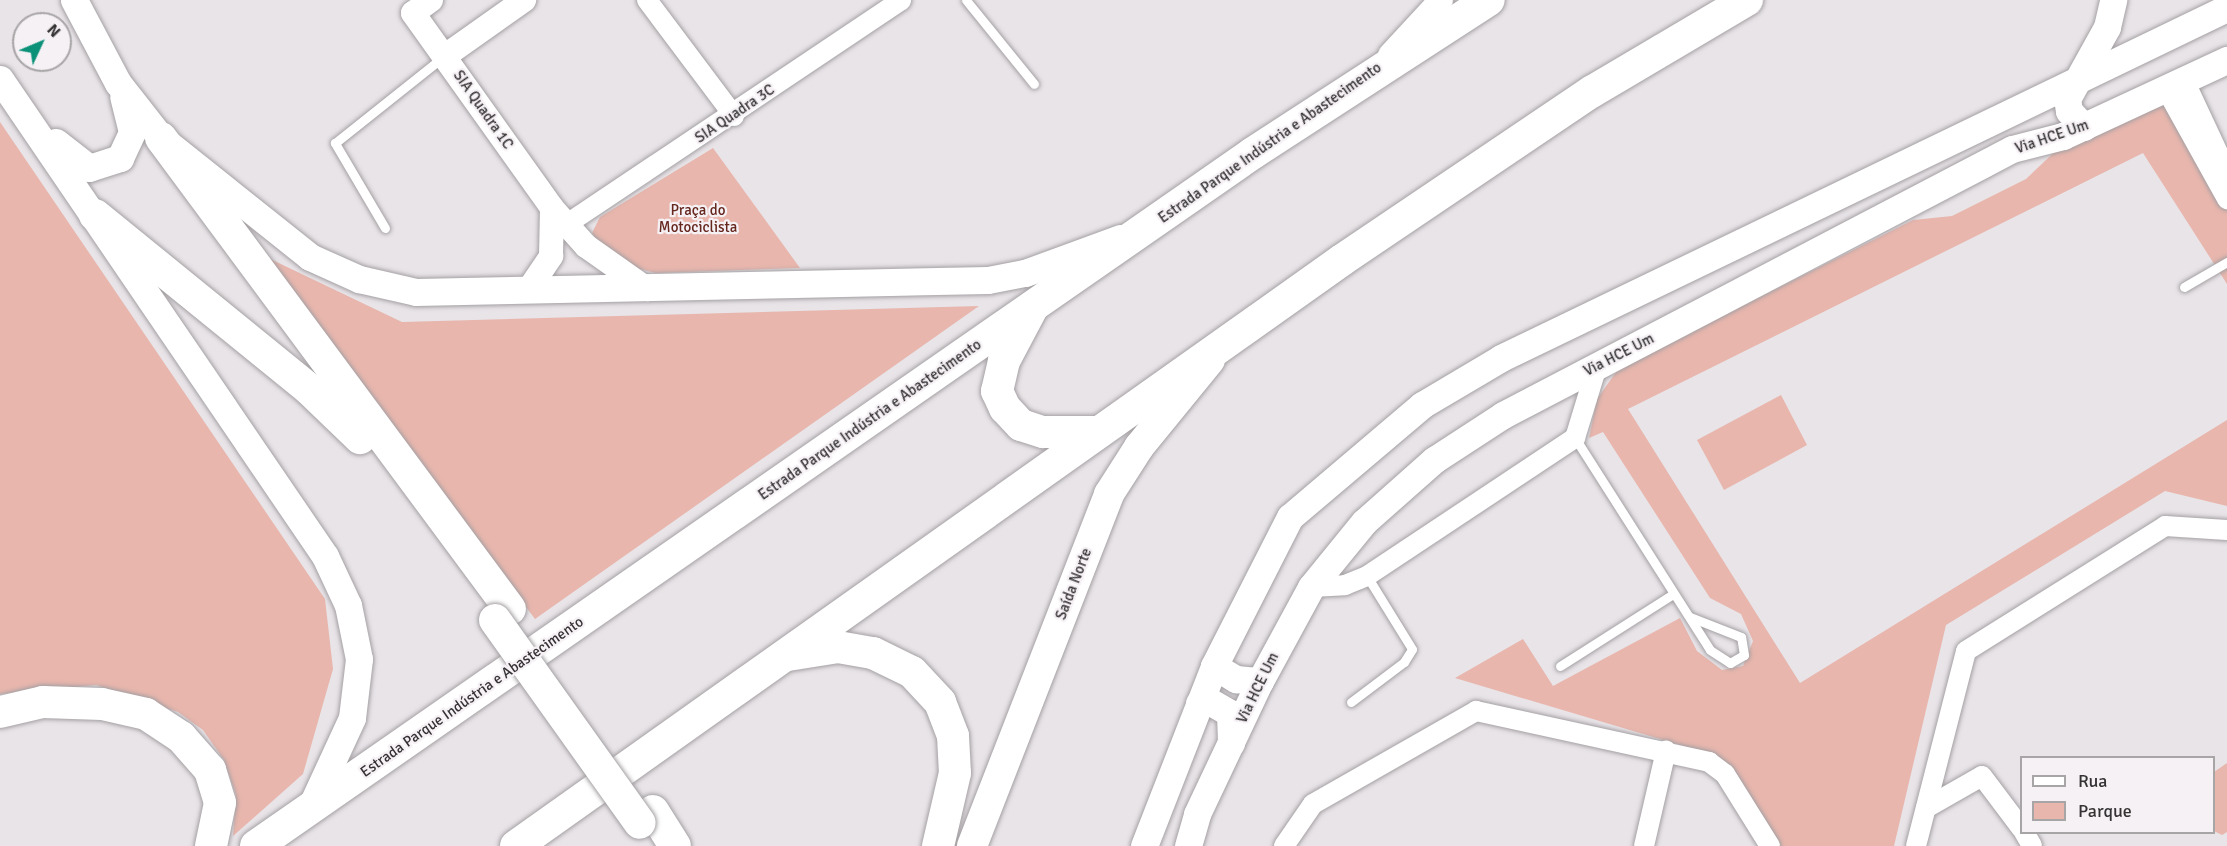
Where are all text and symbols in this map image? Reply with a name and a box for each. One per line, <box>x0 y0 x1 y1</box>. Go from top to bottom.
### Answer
north arrow <box>12 12 72 72</box>
text: N <box>42 20 65 42</box>
street label: Estrada Parque Indústria e Abastecimento <box>1155 59 1385 227</box>
street label: SIA Quadra 1C <box>449 67 517 153</box>
street label: SIA Quadra 3C <box>692 81 778 147</box>
street label: Via HCE Um <box>2013 116 2091 158</box>
park label: Praça do Motociclista <box>659 201 737 236</box>
street label: Via HCE Um <box>1581 330 1657 380</box>
street label: Estrada Parque Indústria e Abastecimento <box>755 336 985 504</box>
street label: Saída Norte <box>1052 546 1096 622</box>
street label: Estrada Parque Indústria e Abastecimento <box>357 613 587 781</box>
street label: Via HCE Um <box>1233 650 1283 726</box>
legend <box>2020 756 2215 834</box>
text: Rua <box>2078 770 2107 792</box>
text: Parque <box>2078 800 2132 822</box>

